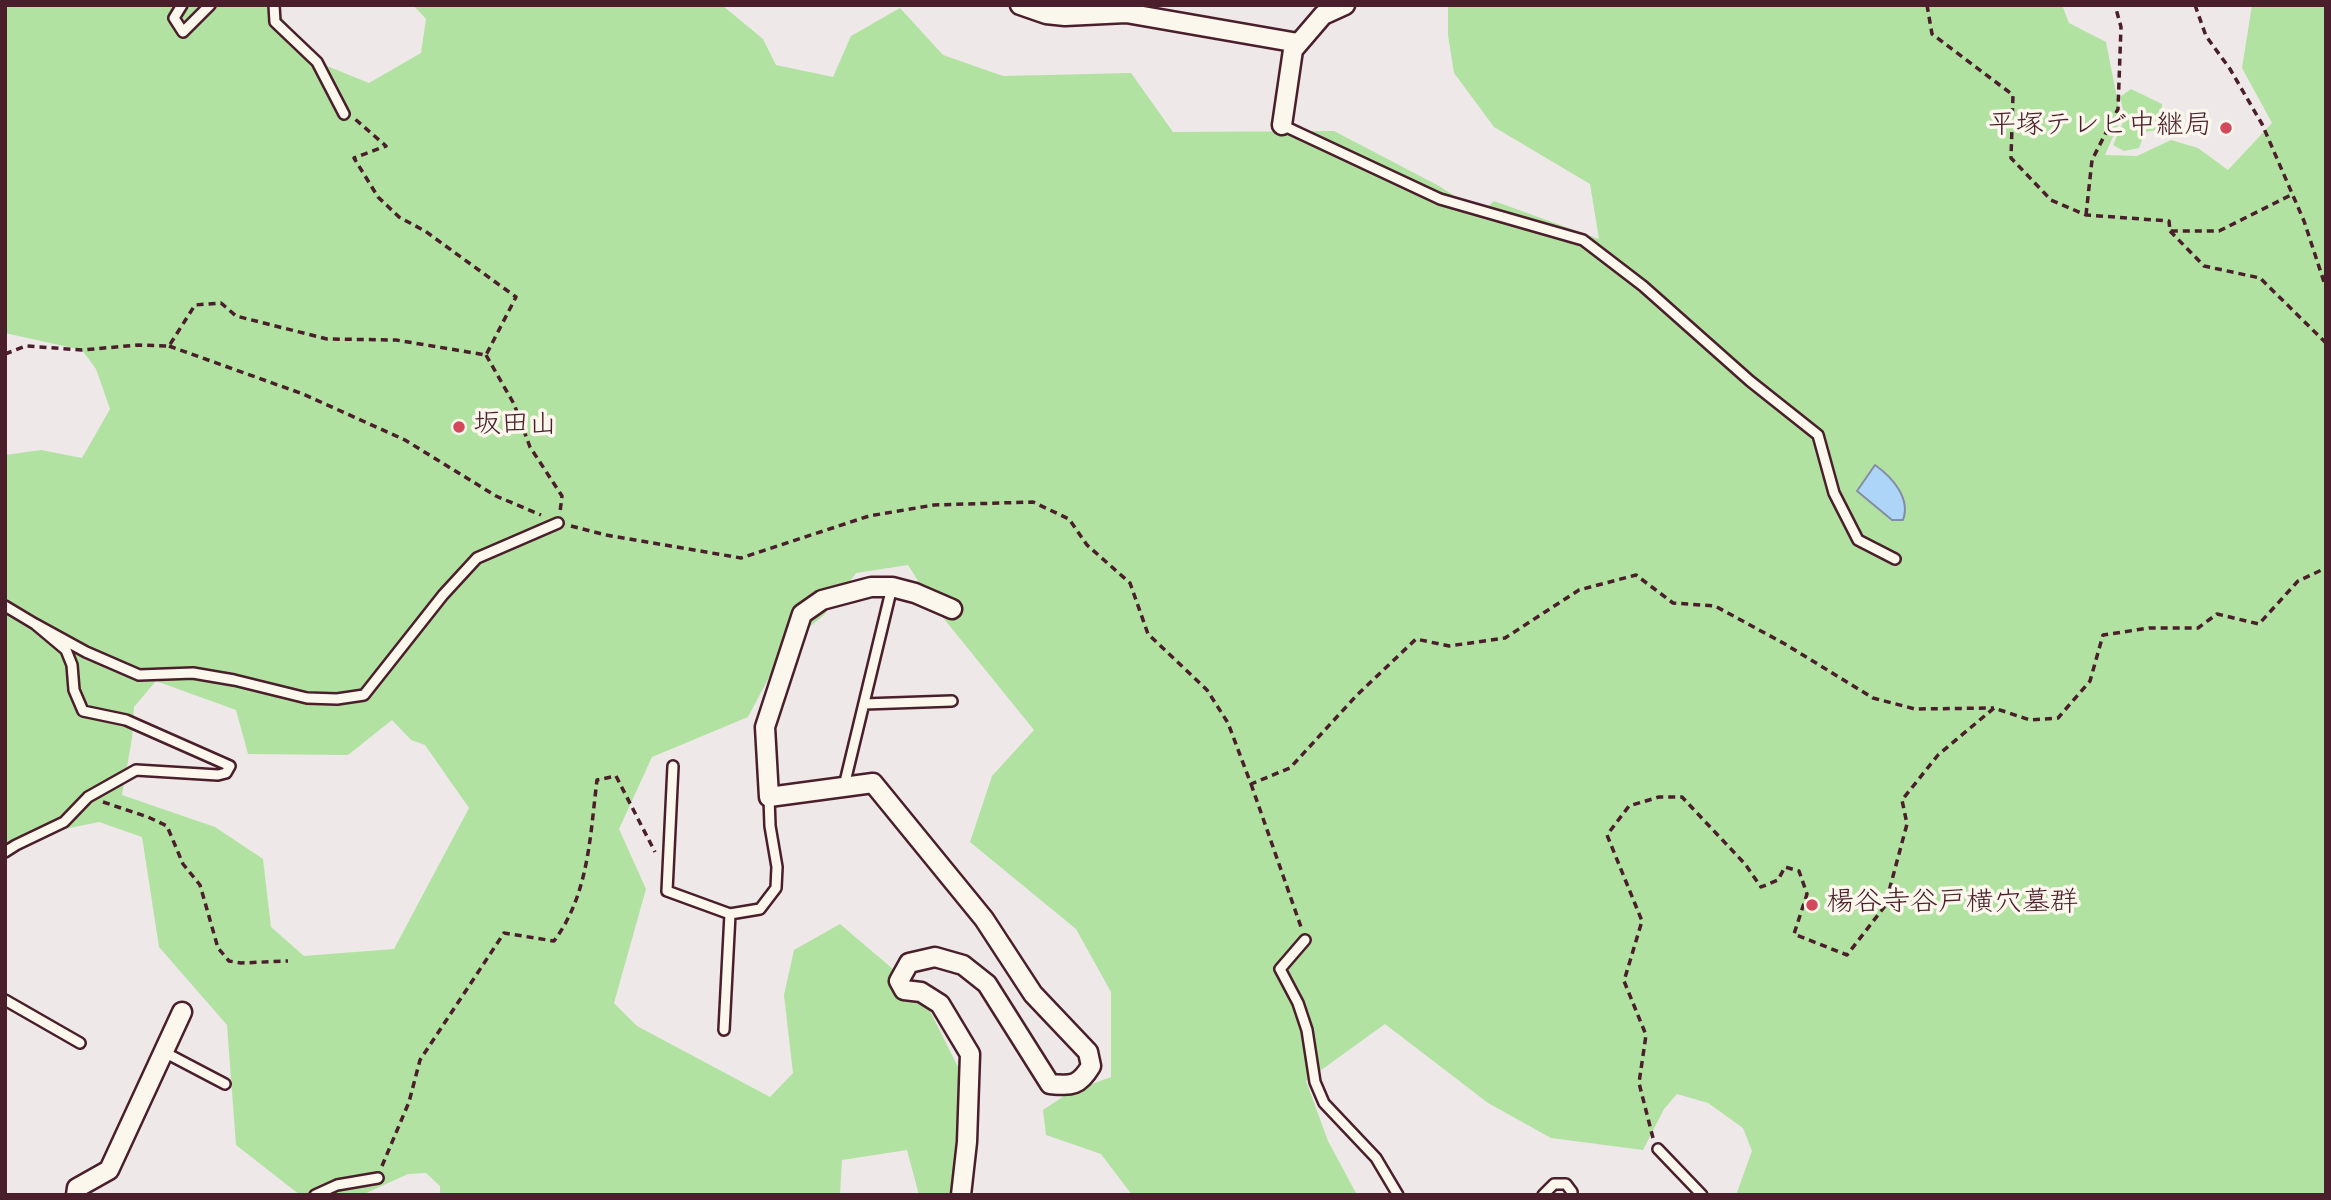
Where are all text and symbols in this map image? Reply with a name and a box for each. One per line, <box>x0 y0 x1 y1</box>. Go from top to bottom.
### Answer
place label: 平塚テレビ中継局 <box>1988 111 2212 145</box>
marker: 平塚テレビ中継局 <box>2218 120 2234 136</box>
place label: 坂田山 <box>473 410 557 444</box>
marker: 坂田山 <box>451 419 467 435</box>
place label: 楊谷寺谷戸横穴墓群 <box>1826 888 2078 922</box>
marker: 楊谷寺谷戸横穴墓群 <box>1804 897 1820 913</box>

